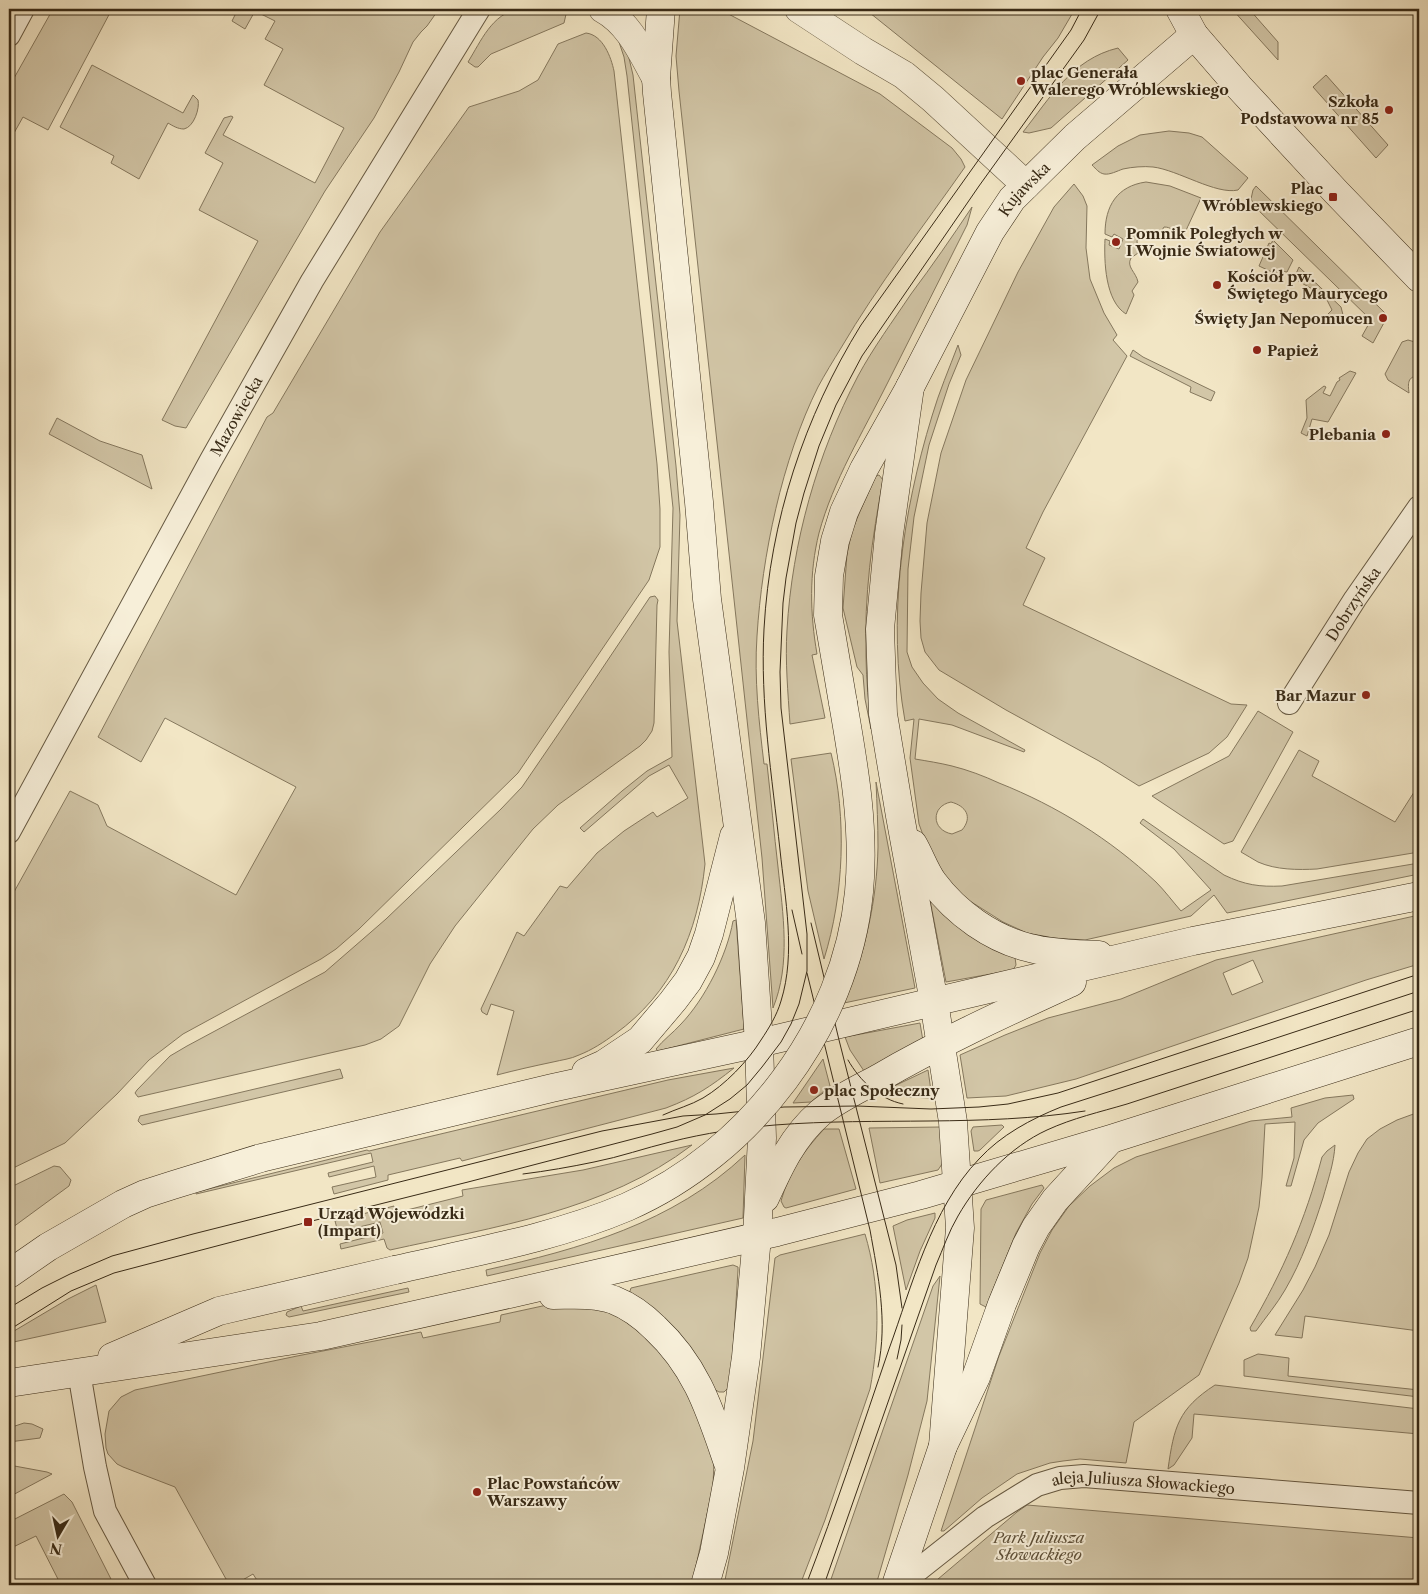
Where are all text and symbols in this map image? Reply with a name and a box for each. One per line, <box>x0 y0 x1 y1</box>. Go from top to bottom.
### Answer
place label: plac Generała Walerego Wróblewskiego <box>1030 63 1229 99</box>
marker: plac Generała Walerego Wróblewskiego <box>1015 75 1027 87</box>
place label: Szkoła Podstawowa nr 85 <box>1240 92 1379 128</box>
marker: Szkoła Podstawowa nr 85 <box>1383 104 1395 116</box>
street label: Kujawska <box>994 158 1054 220</box>
place label: Plac Wróblewskiego <box>1201 179 1323 215</box>
marker: Plac Wróblewskiego <box>1327 191 1339 203</box>
place label: Pomnik Poległych w I Wojnie Światowej <box>1126 224 1283 260</box>
marker: Pomnik Poległych w I Wojnie Światowej <box>1110 236 1122 248</box>
place label: Kościół pw. Świętego Maurycego <box>1227 267 1388 303</box>
marker: Kościół pw. Świętego Maurycego <box>1211 279 1223 291</box>
place label: Święty Jan Nepomucen <box>1194 309 1374 328</box>
marker: Święty Jan Nepomucen <box>1377 312 1389 324</box>
place label: Papież <box>1267 341 1319 360</box>
marker: Papież <box>1251 344 1263 356</box>
street label: Mazowiecka <box>206 372 266 459</box>
place label: Plebania <box>1309 425 1376 444</box>
marker: Plebania <box>1380 428 1392 440</box>
street label: Dobrzyńska <box>1321 563 1384 644</box>
place label: Bar Mazur <box>1275 686 1357 705</box>
marker: Bar Mazur <box>1360 689 1372 701</box>
place label: plac Społeczny <box>824 1081 940 1100</box>
marker: plac Społeczny <box>808 1084 820 1096</box>
place label: Urząd Wojewódzki (Impart) <box>318 1204 465 1240</box>
marker: Urząd Wojewódzki (Impart) <box>302 1216 314 1228</box>
street label: aleja Juliusza Słowackiego <box>1049 1467 1236 1498</box>
place label: Plac Powstańców Warszawy <box>486 1474 621 1510</box>
marker: Plac Powstańców Warszawy <box>471 1486 483 1498</box>
north arrow <box>32 1512 82 1562</box>
park label: Park Juliusza Słowackiego <box>992 1528 1085 1564</box>
text: N <box>49 1539 63 1559</box>

